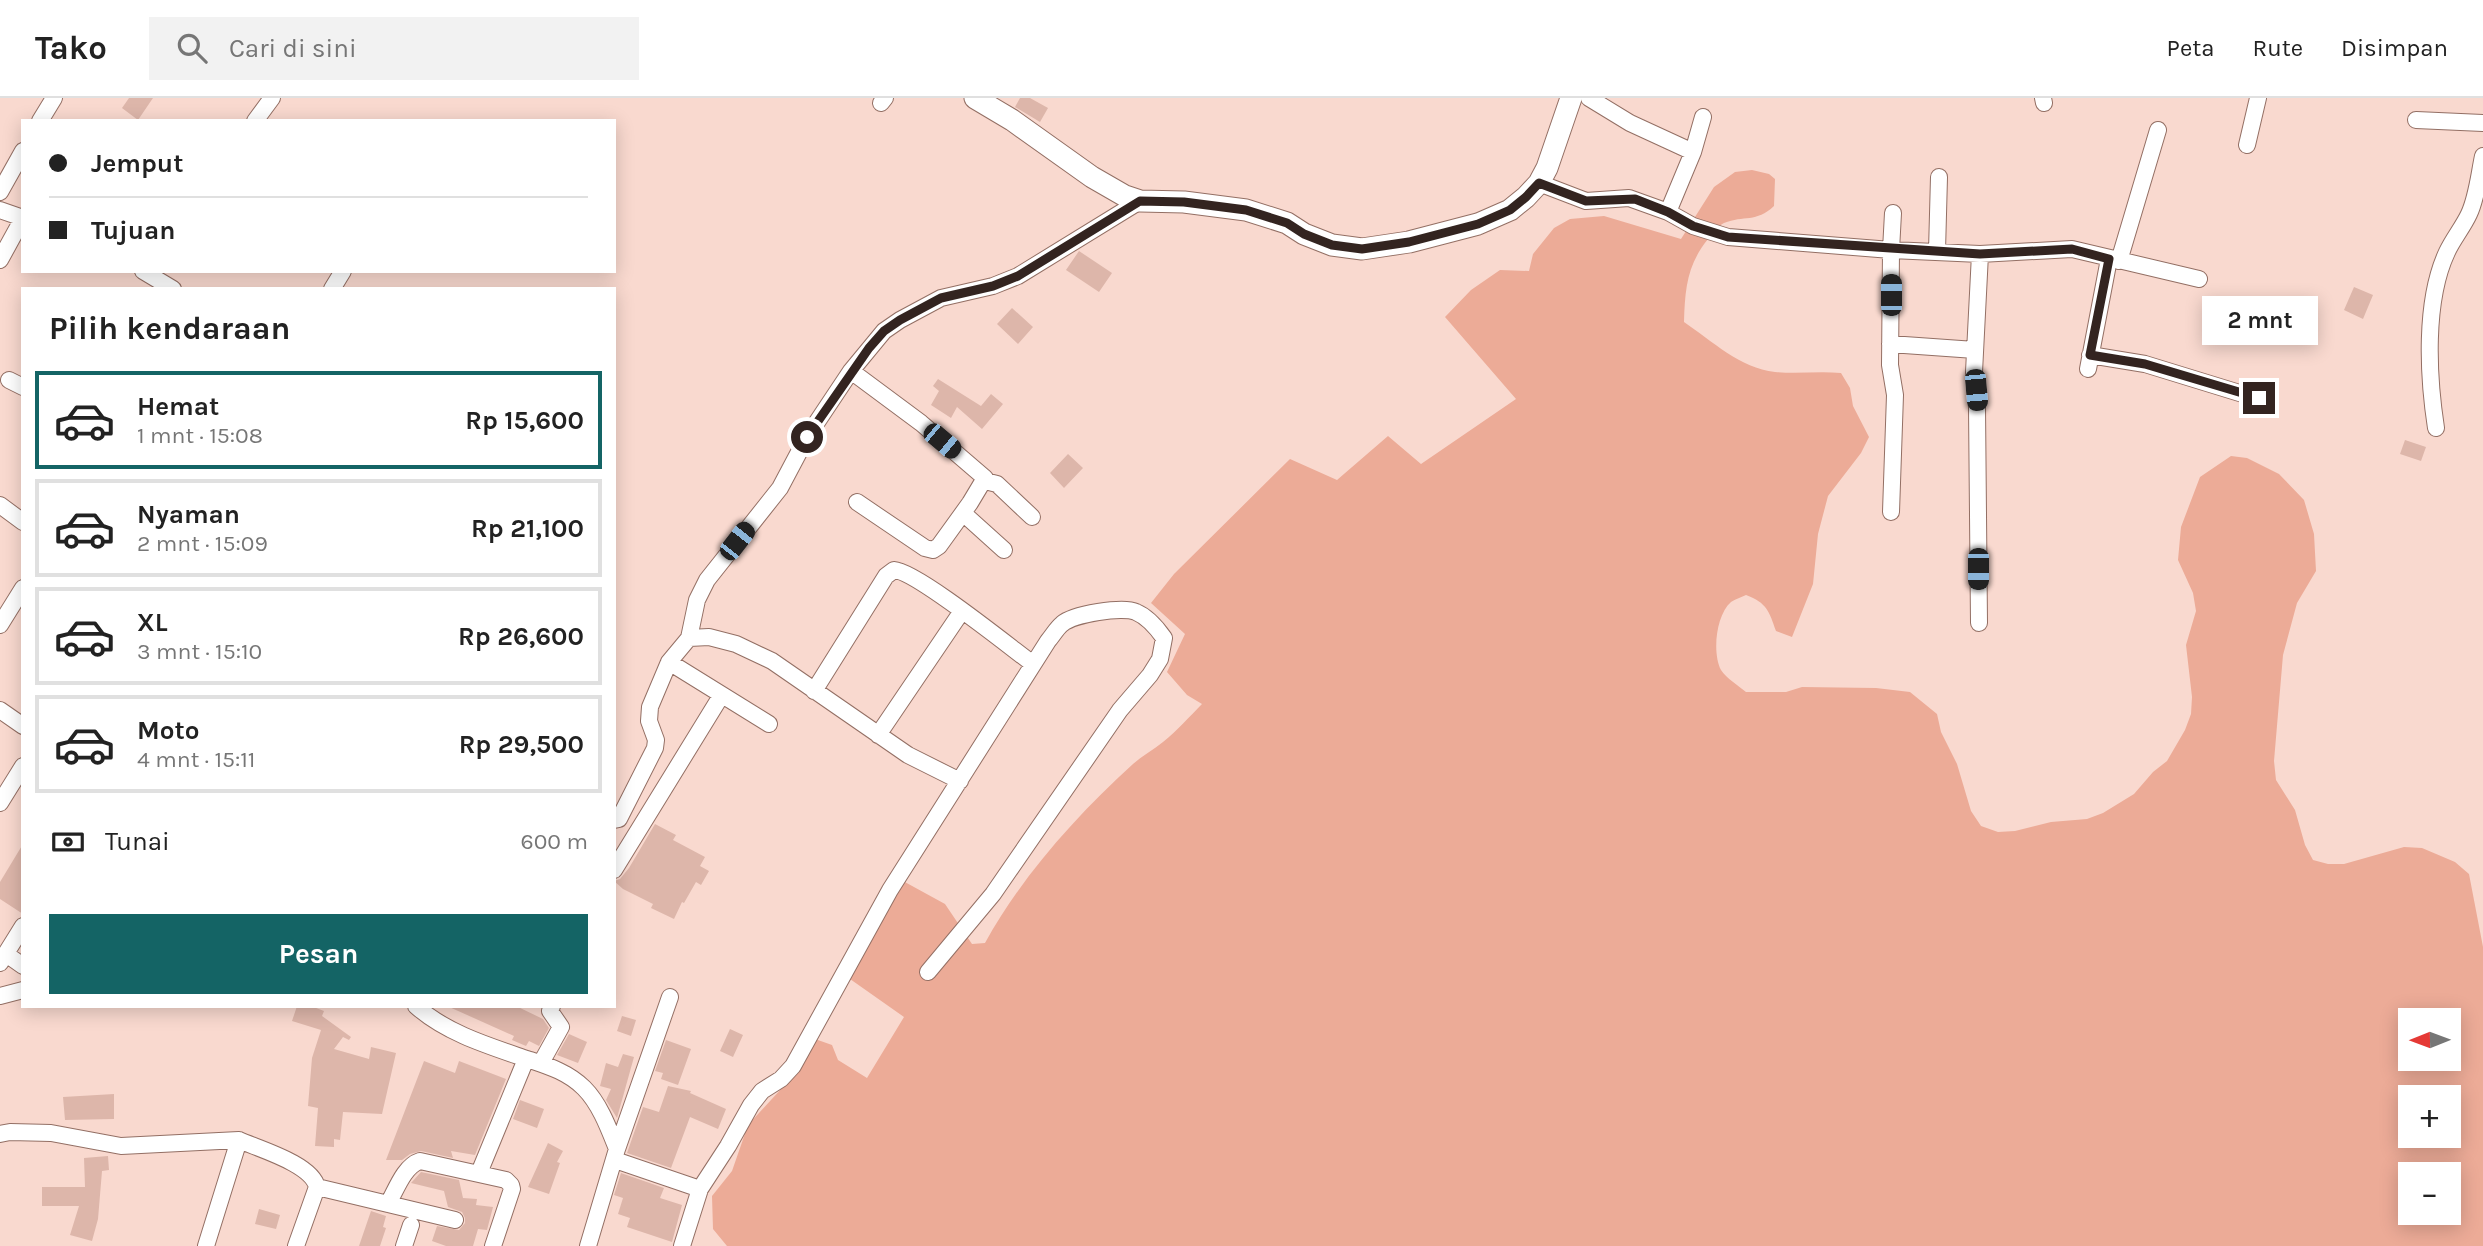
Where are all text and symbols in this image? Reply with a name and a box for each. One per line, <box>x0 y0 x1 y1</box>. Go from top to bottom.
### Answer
search box <box>149 17 639 80</box>
text: Tako <box>35 29 107 67</box>
icon: search <box>173 29 211 67</box>
text: Cari di sini <box>229 33 357 64</box>
text: Peta <box>2167 34 2214 62</box>
text: Rute <box>2252 34 2303 62</box>
text: Disimpan <box>2341 34 2448 62</box>
text: Jemput <box>91 148 183 179</box>
text: Tujuan <box>91 215 175 246</box>
car <box>1881 274 1902 316</box>
callout: 2 mnt <box>2201 296 2317 345</box>
text: 2 mnt <box>2228 307 2292 334</box>
text: Pilih kendaraan <box>49 310 290 347</box>
car <box>1964 368 1989 412</box>
route end <box>2243 382 2275 414</box>
icon: car <box>53 389 116 452</box>
text: Hemat <box>137 391 219 422</box>
text: Rp 15,600 <box>465 405 584 436</box>
car <box>920 419 965 463</box>
route start <box>791 421 823 453</box>
text: 1 mnt · 15:08 <box>137 422 263 449</box>
icon: car <box>53 497 116 560</box>
text: Nyaman <box>137 499 240 530</box>
text: Rp 21,100 <box>471 513 584 544</box>
car <box>716 518 759 564</box>
text: 2 mnt · 15:09 <box>137 530 268 557</box>
car <box>1968 548 1989 590</box>
icon: car <box>53 605 116 668</box>
text: XL <box>137 607 168 638</box>
text: Rp 26,600 <box>458 621 584 652</box>
text: 3 mnt · 15:10 <box>137 638 262 665</box>
icon: car <box>53 713 116 776</box>
text: Moto <box>137 715 199 746</box>
text: Rp 29,500 <box>459 729 584 760</box>
text: 4 mnt · 15:11 <box>137 746 255 773</box>
icon: cash <box>49 823 87 861</box>
text: Tunai <box>105 826 170 857</box>
text: 600 m <box>521 828 588 855</box>
button: Pesan <box>49 914 588 994</box>
north arrow <box>2398 1008 2460 1071</box>
map controls <box>2398 1008 2461 1225</box>
button: + <box>2398 1085 2461 1148</box>
button: − <box>2398 1162 2461 1225</box>

